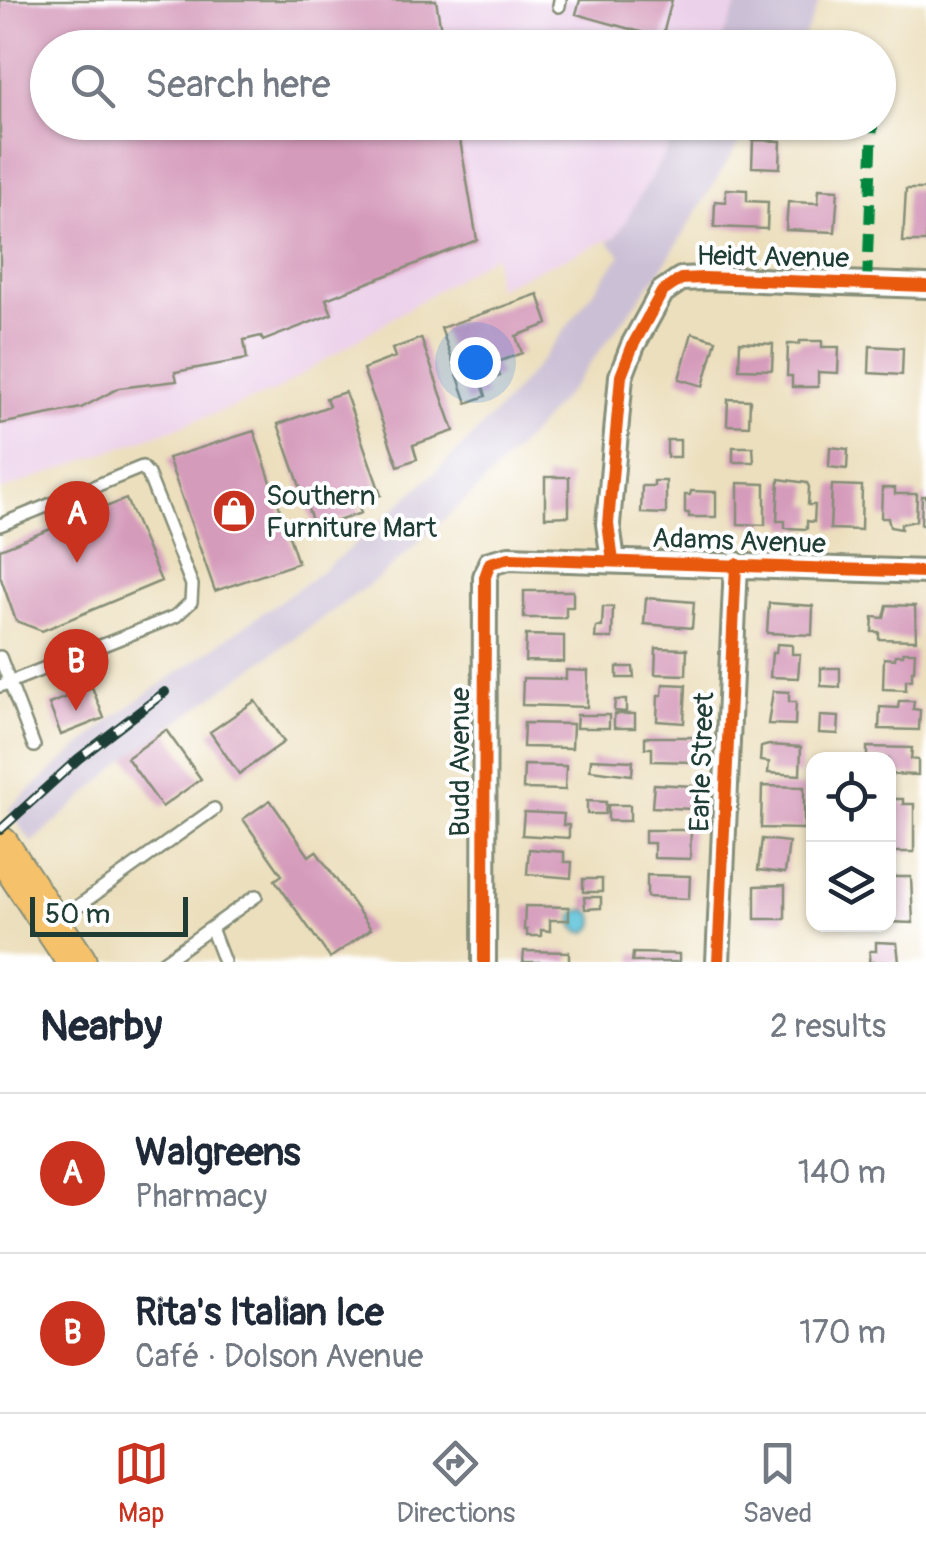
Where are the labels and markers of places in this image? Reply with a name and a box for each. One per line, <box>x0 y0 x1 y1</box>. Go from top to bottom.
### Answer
place label: Southern Furniture Mart <box>266 479 438 546</box>
pin: A <box>44 480 110 563</box>
shop icon: Southern Furniture Mart <box>211 488 257 534</box>
pin: B <box>44 628 108 711</box>

